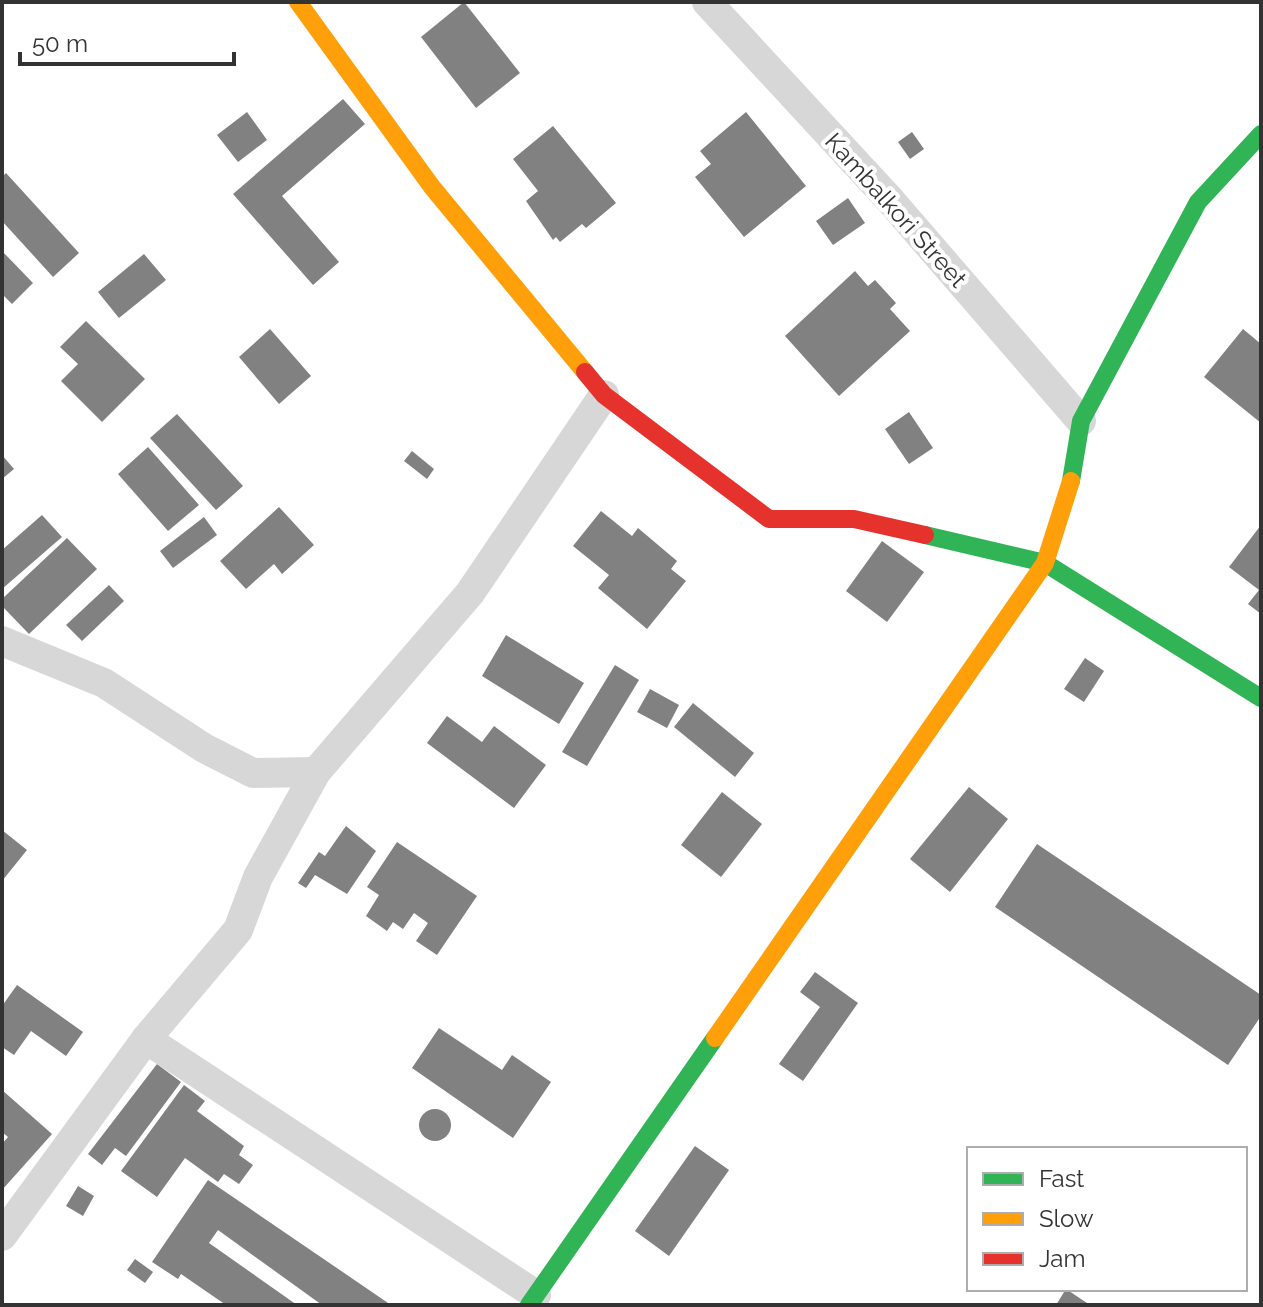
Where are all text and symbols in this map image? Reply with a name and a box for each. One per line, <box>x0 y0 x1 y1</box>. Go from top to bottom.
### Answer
scale bar <box>20 16 234 66</box>
text: 50 m <box>32 29 88 58</box>
street label: Kambalkori Street <box>819 127 973 293</box>
legend <box>967 1147 1247 1291</box>
text: Fast <box>1039 1164 1084 1193</box>
text: Slow <box>1039 1204 1094 1233</box>
text: Jam <box>1039 1244 1085 1273</box>

